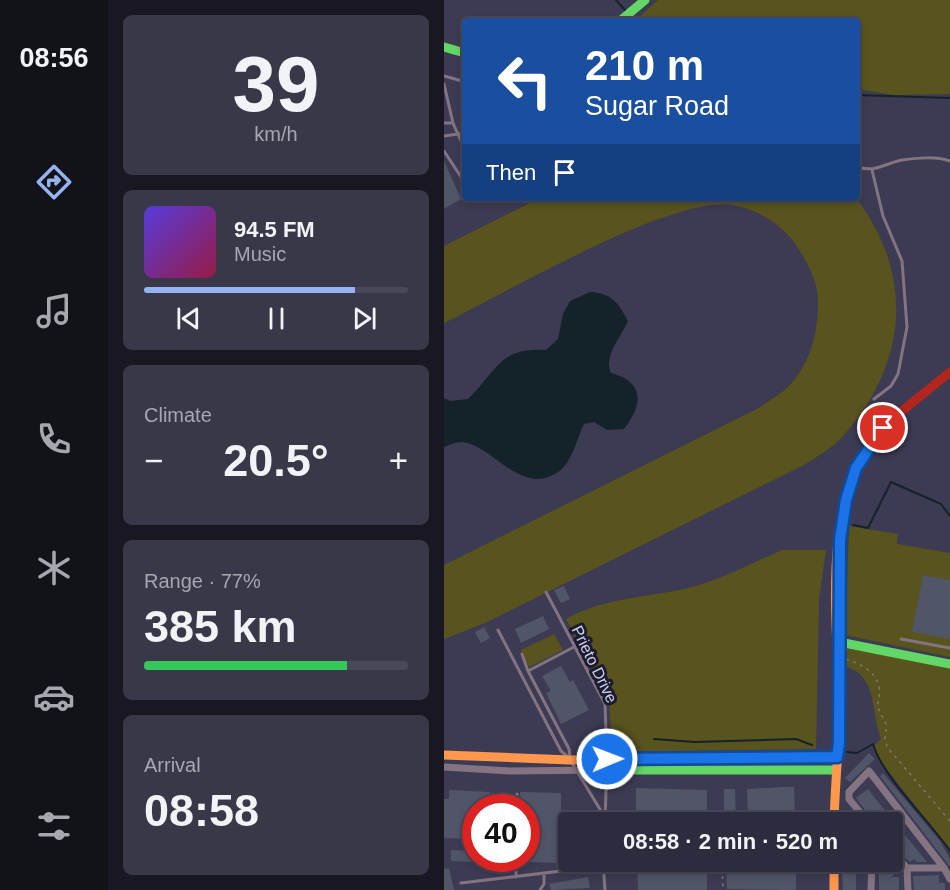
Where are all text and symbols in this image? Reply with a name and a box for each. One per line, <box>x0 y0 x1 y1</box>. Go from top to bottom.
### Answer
text: 39 <box>233 40 319 128</box>
icon: left <box>486 42 564 120</box>
text: 210 m <box>585 42 704 89</box>
text: 08:56 <box>19 43 89 73</box>
text: Sugar Road <box>585 91 729 121</box>
text: km/h <box>254 123 298 145</box>
icon: arrive <box>548 156 581 189</box>
text: Then <box>486 160 536 185</box>
icon: directions <box>33 161 75 203</box>
text: 94.5 FM <box>234 217 315 242</box>
text: Music <box>234 243 286 265</box>
icon: music <box>33 290 75 332</box>
icon: previous <box>172 302 205 335</box>
icon: pause <box>260 302 293 335</box>
icon: next <box>348 302 381 335</box>
pin <box>857 402 908 453</box>
text: Climate <box>144 404 212 426</box>
icon: arrive <box>866 411 899 444</box>
icon: phone <box>33 418 75 460</box>
text: 20.5° <box>223 435 329 486</box>
text: − <box>144 442 163 479</box>
text: + <box>389 442 408 479</box>
icon: climate <box>33 547 75 589</box>
text: Range · 77% <box>144 570 261 592</box>
text: 385 km <box>144 601 297 652</box>
street label: Prieto Drive <box>569 623 621 706</box>
icon: car <box>33 676 75 718</box>
position arrow <box>575 727 639 791</box>
text: Arrival <box>144 754 201 776</box>
text: 08:58 <box>144 785 259 836</box>
speed limit sign: 40 <box>462 794 540 872</box>
icon: filters <box>33 805 75 847</box>
text: 08:58 · 2 min · 520 m <box>623 829 838 854</box>

